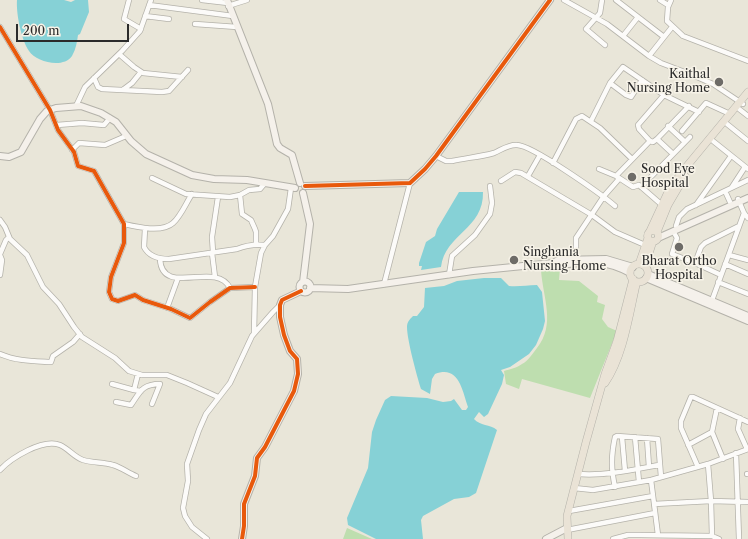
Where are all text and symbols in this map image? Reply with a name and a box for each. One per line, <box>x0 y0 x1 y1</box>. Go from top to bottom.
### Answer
scale bar <box>18 16 131 42</box>
text: 200 m <box>23 23 60 38</box>
place label: Kaithal Nursing Home <box>627 68 710 96</box>
marker: Kaithal Nursing Home <box>713 76 725 88</box>
place label: Sood Eye Hospital <box>641 163 695 191</box>
marker: Sood Eye Hospital <box>626 171 638 183</box>
marker: Bharat Ortho Hospital <box>673 241 685 253</box>
place label: Singhania Nursing Home <box>523 246 606 274</box>
marker: Singhania Nursing Home <box>508 254 520 266</box>
place label: Bharat Ortho Hospital <box>641 255 717 283</box>

